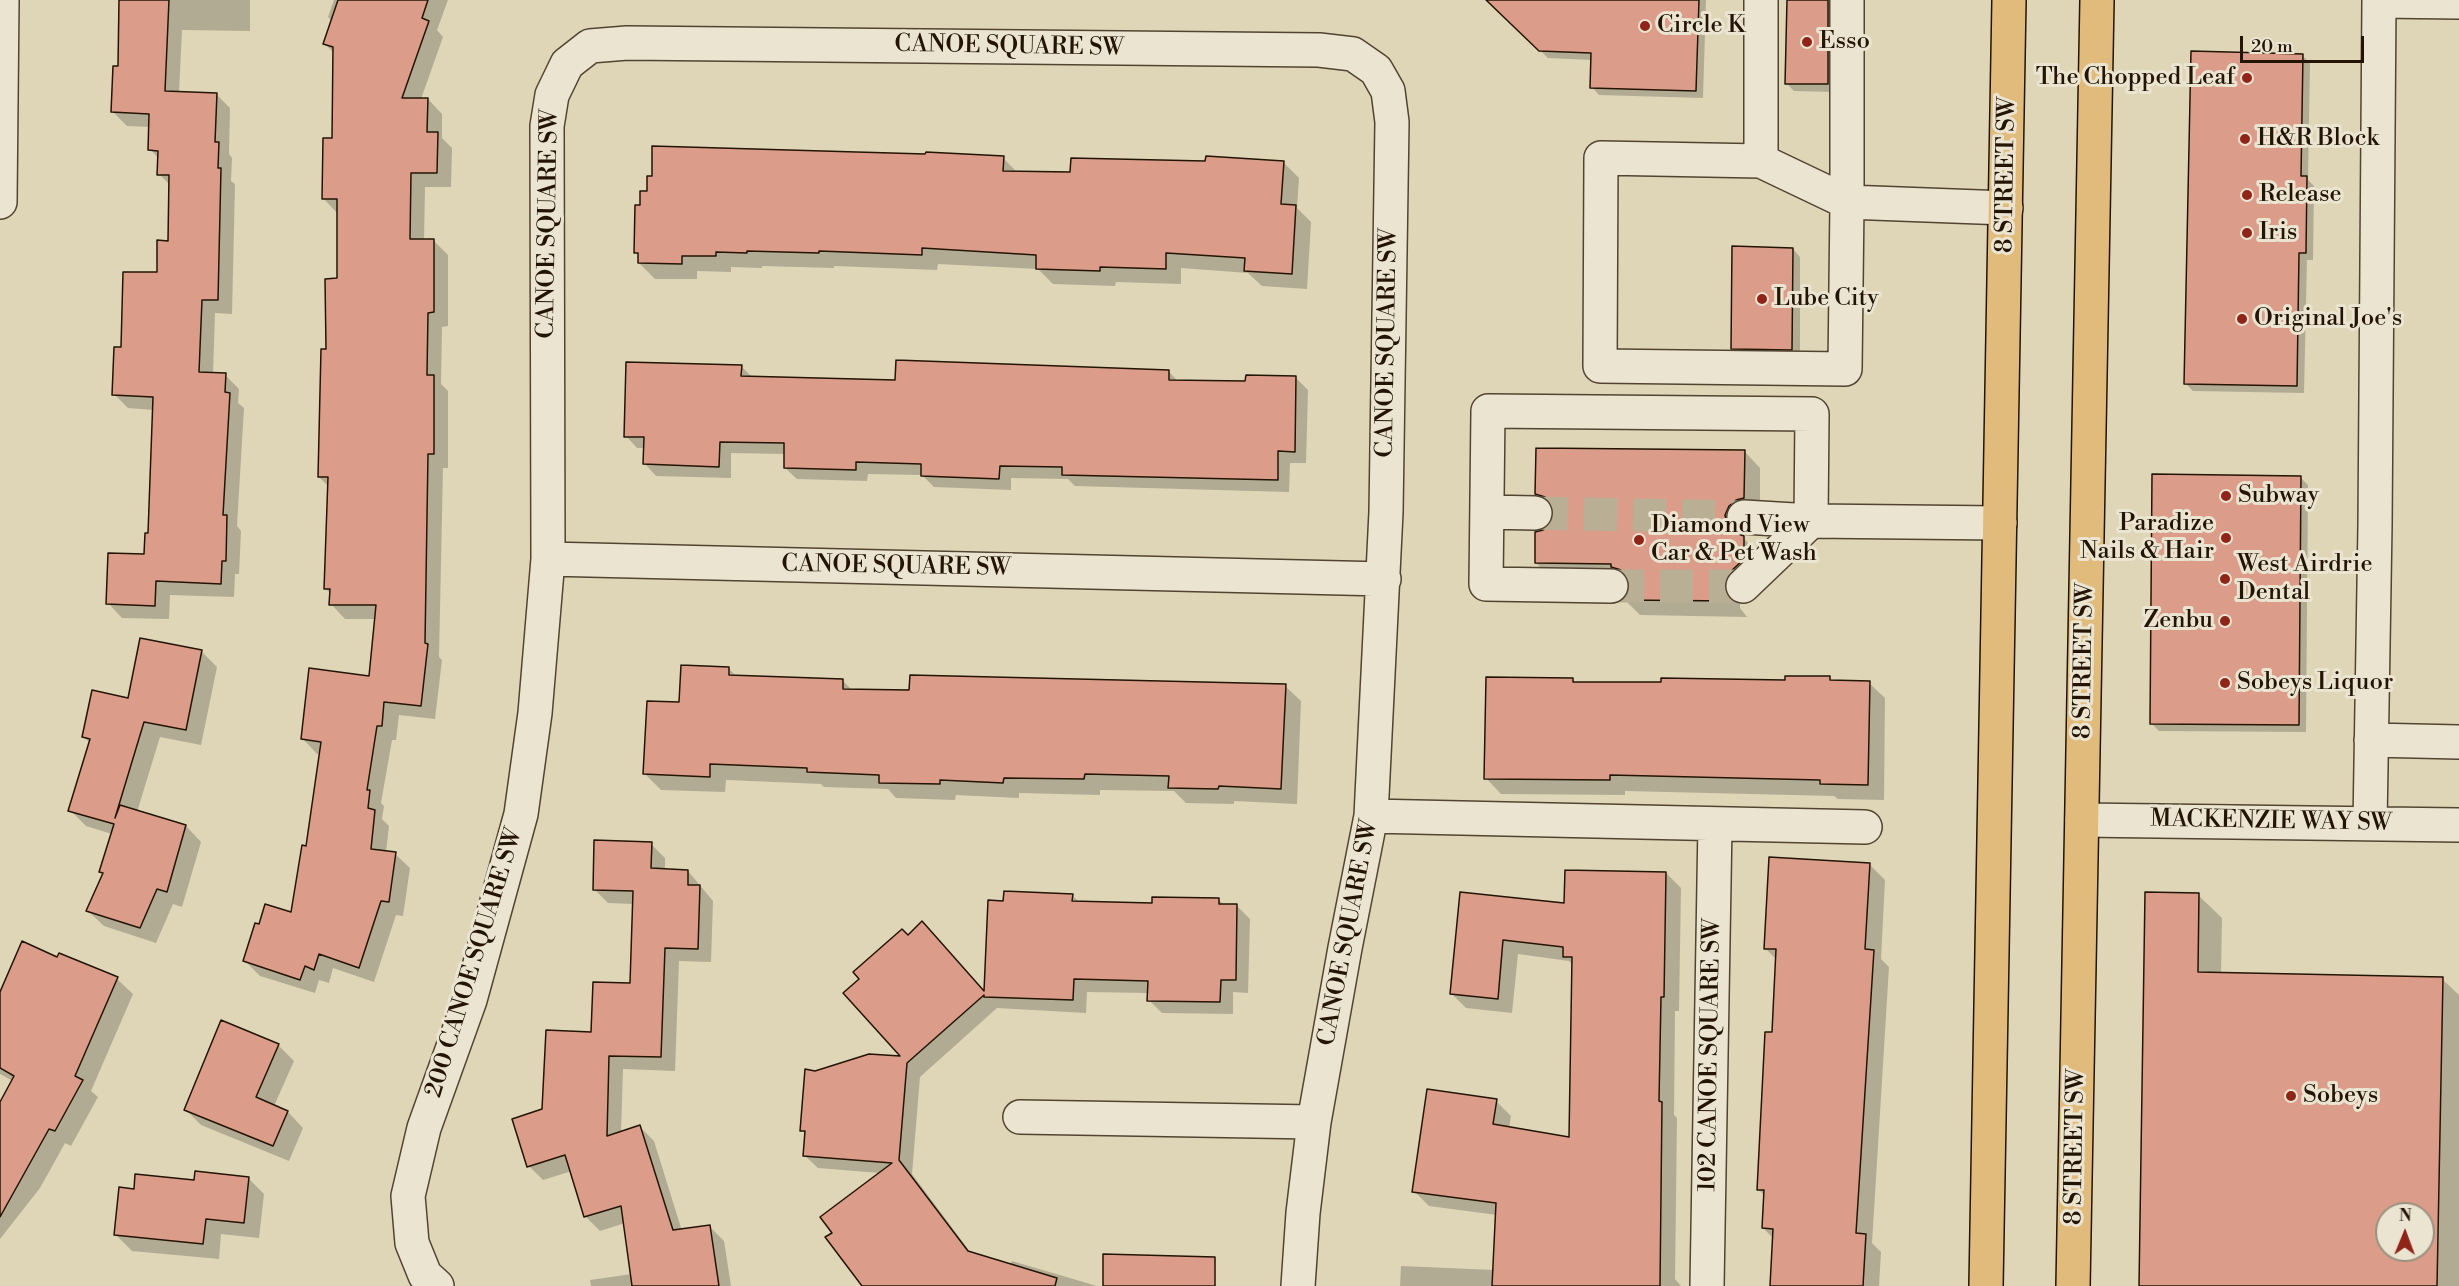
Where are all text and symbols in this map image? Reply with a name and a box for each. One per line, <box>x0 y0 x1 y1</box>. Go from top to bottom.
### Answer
place label: Circle K <box>1657 12 1745 40</box>
marker: Circle K <box>1638 19 1652 33</box>
scale bar <box>2243 24 2368 62</box>
place label: Esso <box>1819 28 1870 56</box>
street label: CANOE SQUARE SW <box>894 31 1124 63</box>
marker: Esso <box>1800 35 1814 49</box>
text: 20 m <box>2251 35 2293 58</box>
place label: The Chopped Leaf <box>2036 64 2235 92</box>
marker: The Chopped Leaf <box>2240 71 2254 85</box>
street label: 8 STREET SW <box>1991 97 2023 253</box>
street label: CANOE SQUARE SW <box>533 109 565 339</box>
place label: H&R Block <box>2257 125 2379 153</box>
marker: H&R Block <box>2238 132 2252 146</box>
place label: Release <box>2259 181 2342 209</box>
marker: Release <box>2240 188 2254 202</box>
place label: Iris <box>2259 219 2297 247</box>
marker: Iris <box>2240 226 2254 240</box>
street label: CANOE SQUARE SW <box>1372 228 1404 458</box>
place label: Lube City <box>1774 285 1879 313</box>
marker: Lube City <box>1755 292 1769 306</box>
place label: Original Joe's <box>2254 305 2402 333</box>
marker: Original Joe's <box>2235 312 2249 326</box>
place label: Subway <box>2238 482 2319 510</box>
marker: Subway <box>2219 489 2233 503</box>
place label: Paradize Nails & Hair <box>2080 510 2214 566</box>
place label: Diamond View Car & Pet Wash <box>1651 512 1817 568</box>
marker: Paradize Nails & Hair <box>2219 531 2233 545</box>
marker: Diamond View Car & Pet Wash <box>1632 533 1646 547</box>
street label: CANOE SQUARE SW <box>781 551 1011 583</box>
place label: West Airdrie Dental <box>2237 551 2373 607</box>
marker: West Airdrie Dental <box>2218 572 2232 586</box>
street label: 8 STREET SW <box>2069 583 2101 739</box>
place label: Zenbu <box>2144 607 2213 635</box>
marker: Zenbu <box>2218 614 2232 628</box>
place label: Sobeys Liquor <box>2237 669 2393 697</box>
marker: Sobeys Liquor <box>2218 676 2232 690</box>
street label: MACKENZIE WAY SW <box>2150 805 2392 839</box>
street label: CANOE SQUARE SW <box>1313 818 1385 1048</box>
street label: 200 CANOE SQUARE SW <box>420 825 530 1101</box>
street label: 102 CANOE SQUARE SW <box>1694 918 1728 1192</box>
street label: 8 STREET SW <box>2060 1069 2092 1225</box>
place label: Sobeys <box>2303 1082 2378 1110</box>
marker: Sobeys <box>2284 1089 2298 1103</box>
north arrow <box>2375 1202 2435 1262</box>
text: N <box>2399 1206 2412 1226</box>

